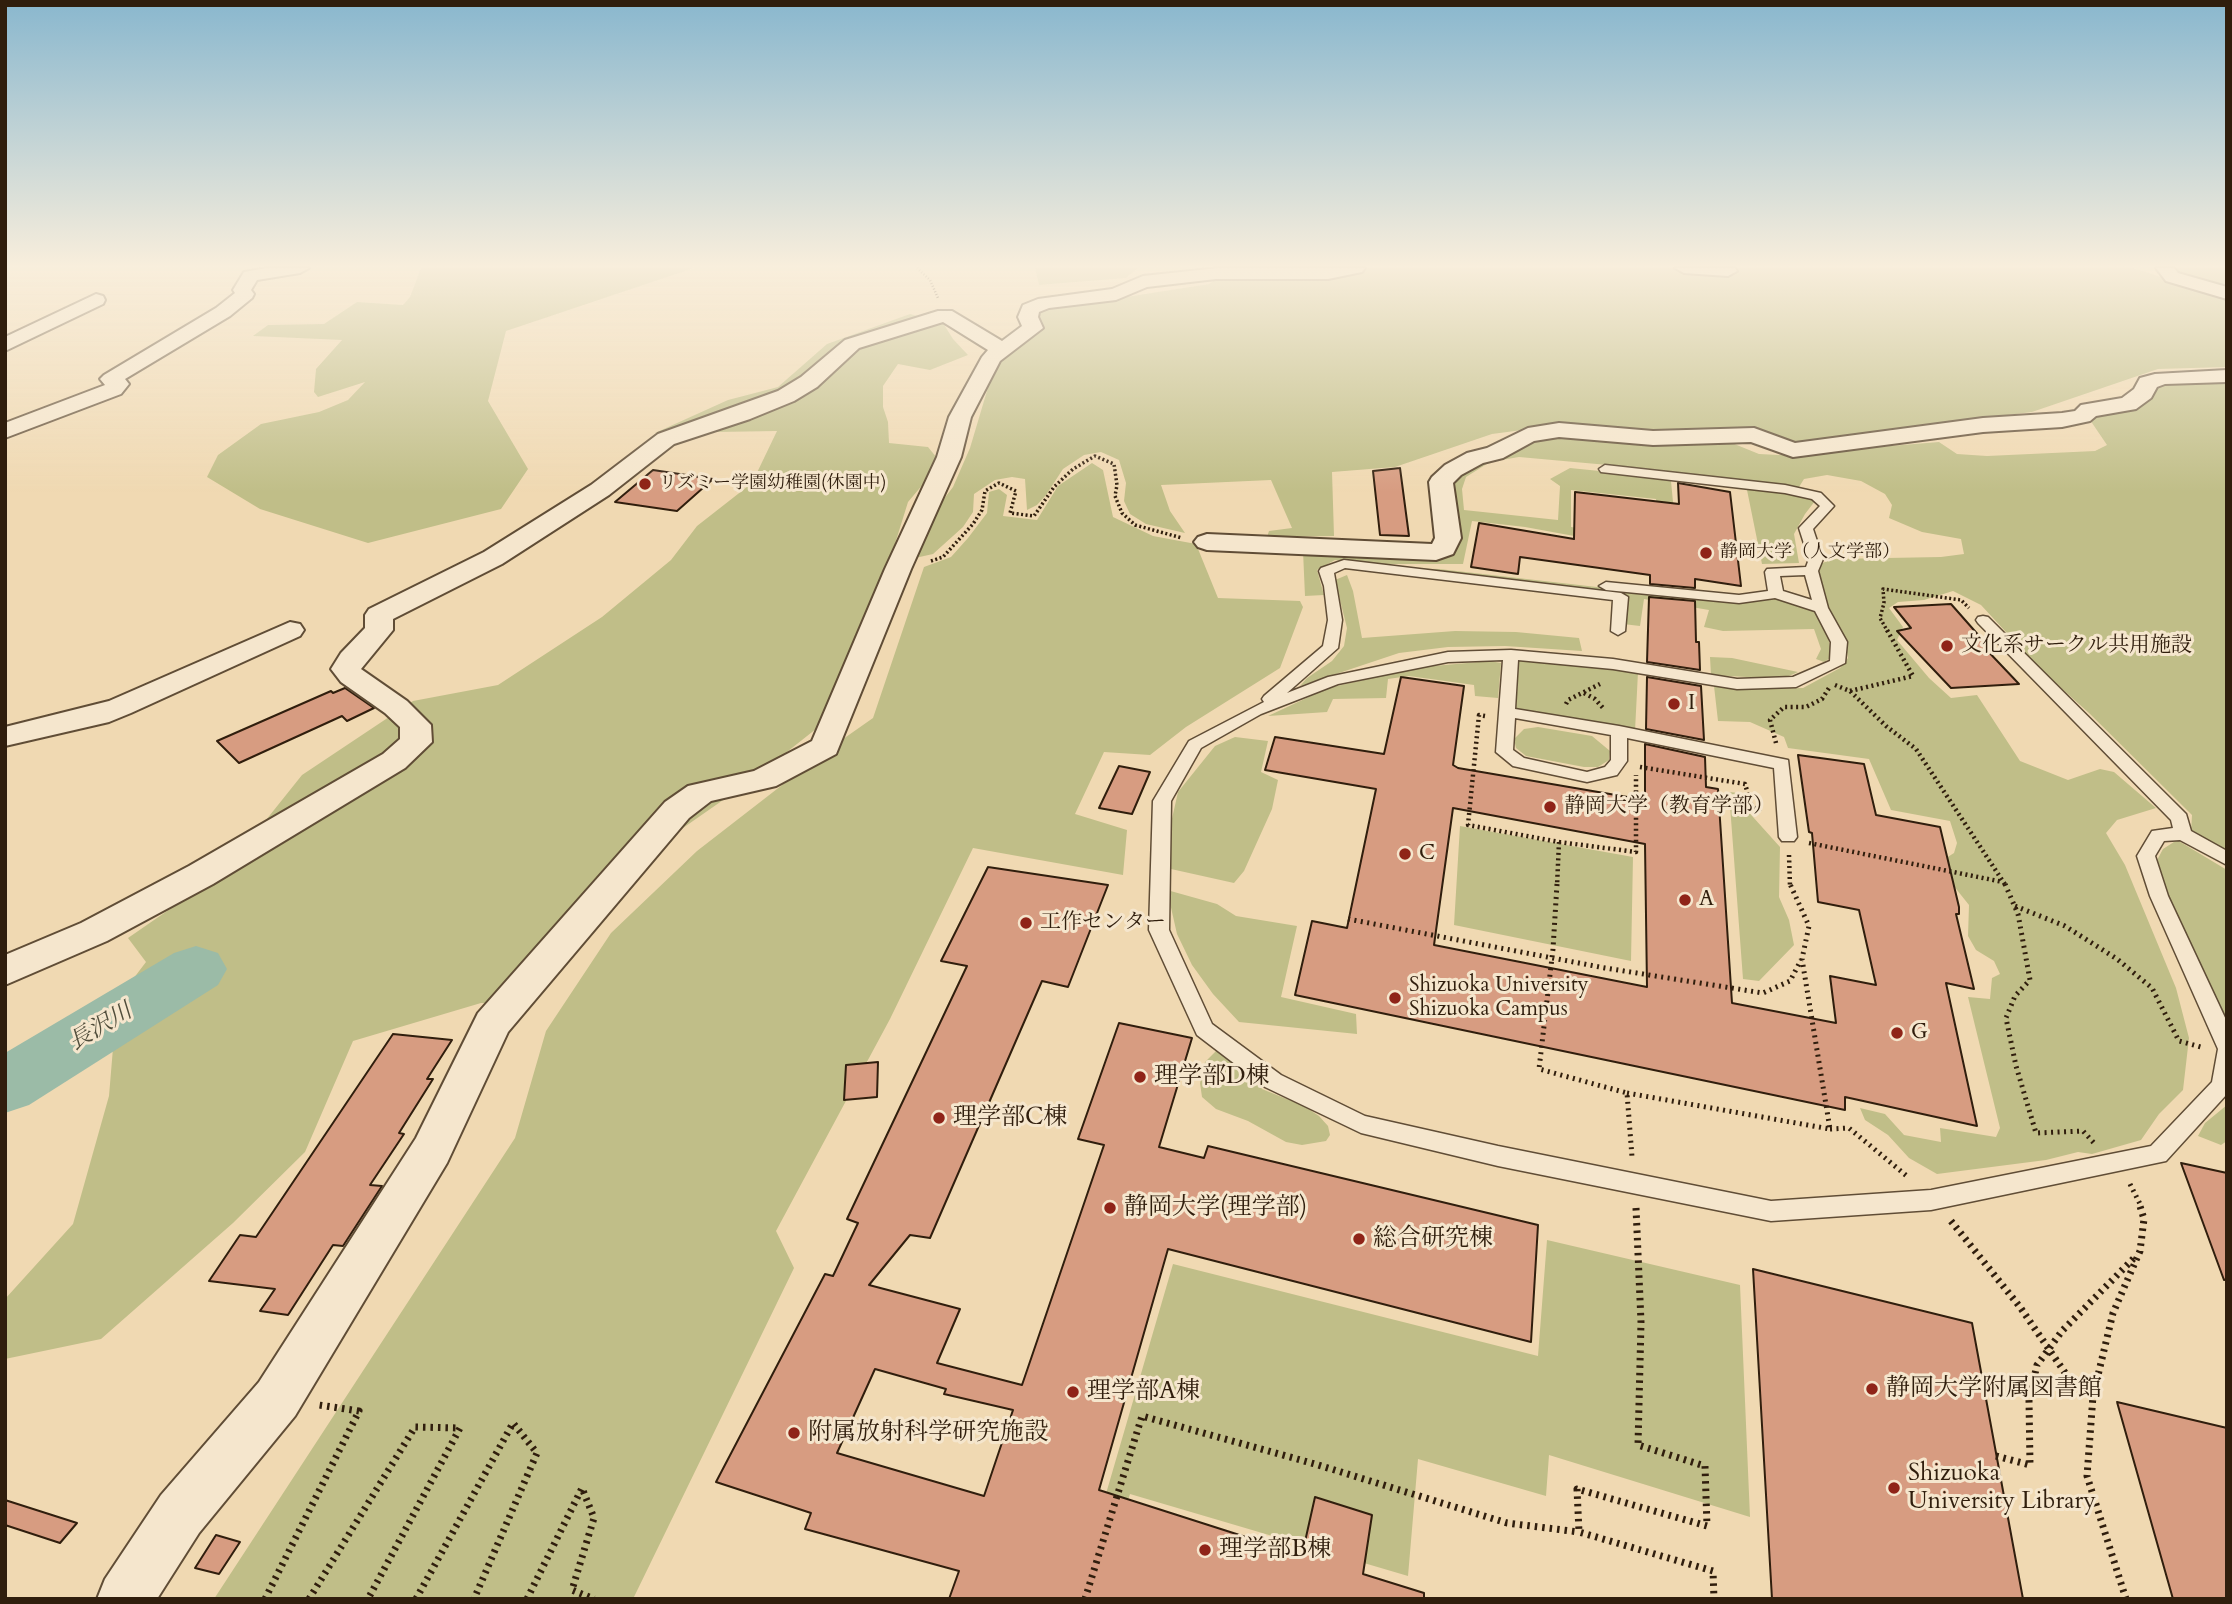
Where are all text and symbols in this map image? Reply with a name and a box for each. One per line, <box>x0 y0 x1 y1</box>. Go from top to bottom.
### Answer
place label: リズミー学園幼稚園(休園中) <box>659 473 886 495</box>
marker: リズミー学園幼稚園(休園中) <box>637 476 653 492</box>
place label: 静岡大学（人文学部） <box>1720 542 1900 564</box>
marker: 静岡大学（人文学部） <box>1698 545 1714 561</box>
place label: 文化系サークル共用施設 <box>1961 633 2192 659</box>
marker: 文化系サークル共用施設 <box>1939 638 1955 654</box>
place label: I <box>1688 691 1695 717</box>
marker: I <box>1666 696 1682 712</box>
place label: 静岡大学（教育学部） <box>1564 794 1774 820</box>
marker: 静岡大学（教育学部） <box>1542 799 1558 815</box>
place label: C <box>1419 841 1435 867</box>
marker: C <box>1397 846 1413 862</box>
place label: A <box>1699 887 1714 913</box>
marker: A <box>1677 892 1693 908</box>
place label: 工作センター <box>1040 910 1166 936</box>
marker: 工作センター <box>1018 915 1034 931</box>
place label: Shizuoka University Shizuoka Campus <box>1409 973 1589 1023</box>
marker: Shizuoka University Shizuoka Campus <box>1387 990 1403 1006</box>
water label: 長沢川 <box>64 998 138 1058</box>
place label: G <box>1911 1020 1928 1046</box>
marker: G <box>1889 1025 1905 1041</box>
place label: 理学部D棟 <box>1154 1063 1269 1091</box>
marker: 理学部D棟 <box>1132 1069 1148 1085</box>
place label: 理学部C棟 <box>953 1104 1067 1132</box>
marker: 理学部C棟 <box>931 1110 947 1126</box>
place label: 静岡大学(理学部) <box>1124 1194 1307 1222</box>
marker: 静岡大学(理学部) <box>1102 1200 1118 1216</box>
place label: 総合研究棟 <box>1373 1225 1493 1253</box>
marker: 総合研究棟 <box>1351 1231 1367 1247</box>
place label: 静岡大学附属図書館 <box>1886 1375 2102 1403</box>
place label: 理学部A棟 <box>1087 1378 1200 1406</box>
marker: 静岡大学附属図書館 <box>1864 1381 1880 1397</box>
marker: 理学部A棟 <box>1065 1384 1081 1400</box>
place label: 附属放射科学研究施設 <box>808 1419 1048 1447</box>
marker: 附属放射科学研究施設 <box>786 1425 802 1441</box>
place label: Shizuoka University Library <box>1908 1460 2096 1516</box>
marker: Shizuoka University Library <box>1886 1480 1902 1496</box>
place label: 理学部B棟 <box>1219 1536 1331 1564</box>
marker: 理学部B棟 <box>1197 1542 1213 1558</box>

